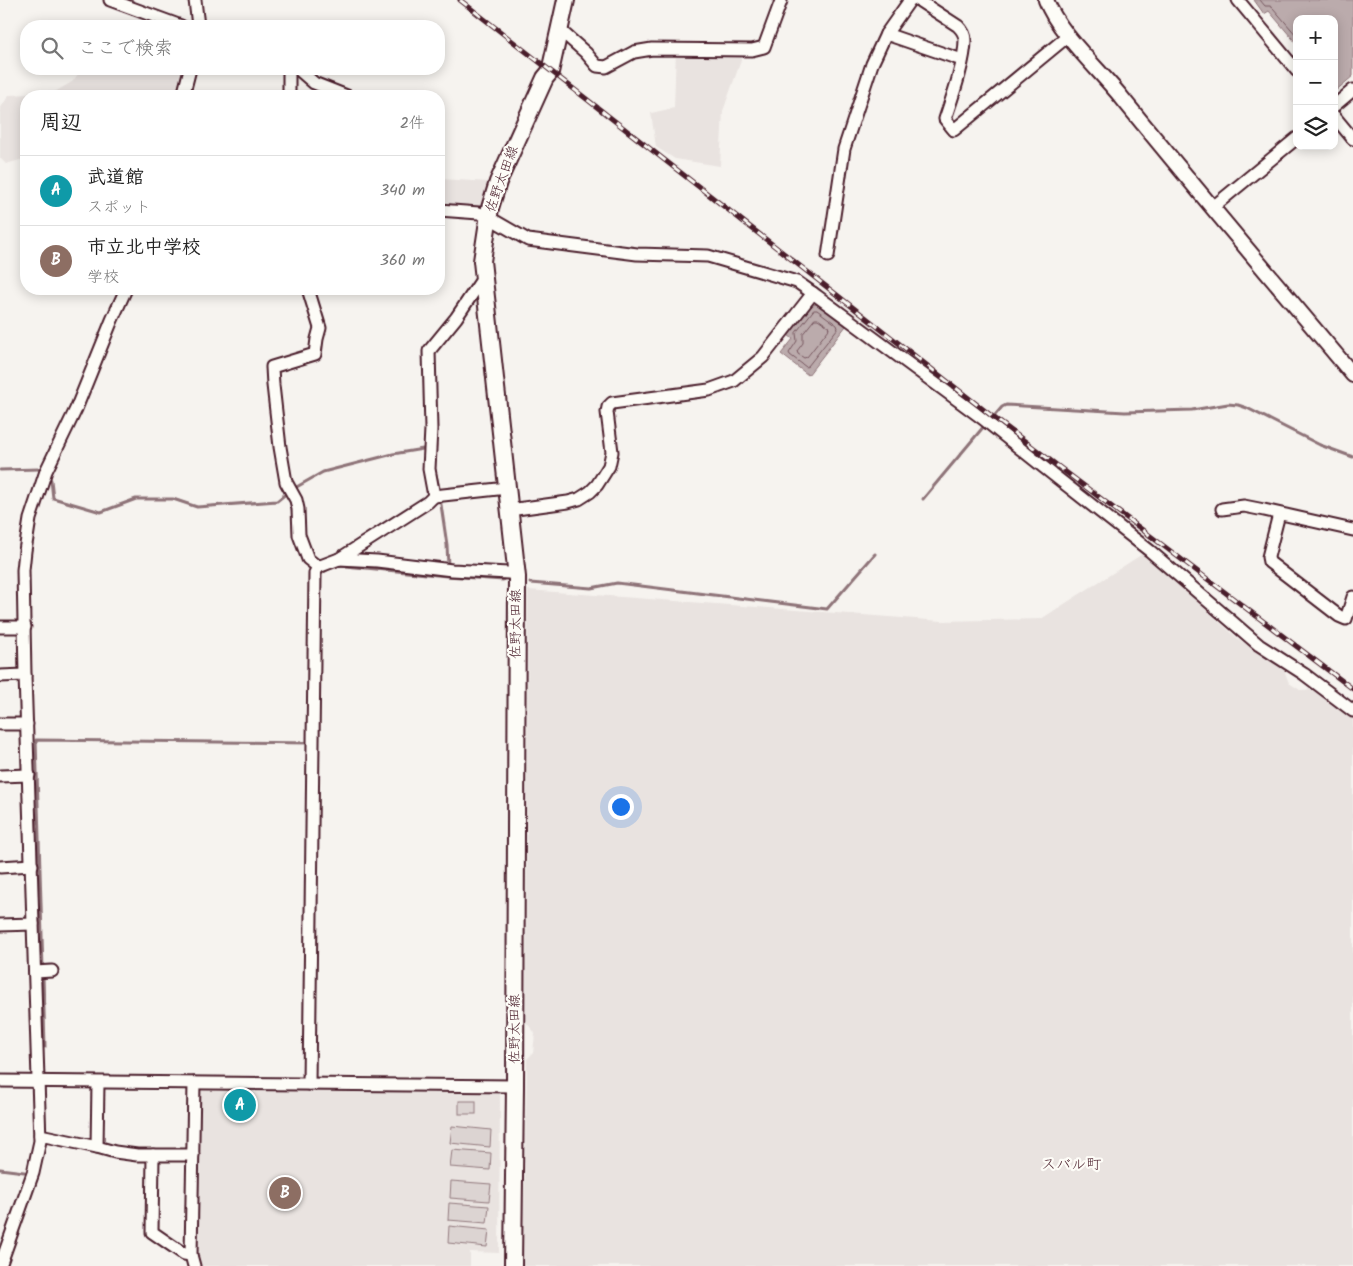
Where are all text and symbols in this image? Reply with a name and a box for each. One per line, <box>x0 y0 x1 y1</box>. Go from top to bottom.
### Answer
map controls <box>1293 15 1338 150</box>
button: + <box>1293 15 1338 60</box>
search box <box>20 20 445 75</box>
icon: search <box>38 34 66 62</box>
text: ここで検索 <box>78 34 173 64</box>
button: − <box>1293 60 1338 105</box>
button: layers <box>1293 105 1338 150</box>
text: 周辺 <box>40 107 82 140</box>
text: 2件 <box>400 111 425 136</box>
street label: 佐野太田線 <box>480 142 524 216</box>
text: 武道館 <box>87 163 144 193</box>
text: A <box>51 178 61 203</box>
text: 340 m <box>380 178 425 203</box>
text: スポット <box>87 195 151 220</box>
text: 市立北中学校 <box>87 233 201 263</box>
text: B <box>51 248 61 273</box>
text: 360 m <box>380 248 425 273</box>
text: 学校 <box>87 265 119 290</box>
street label: 佐野太田線 <box>505 589 527 659</box>
your location <box>608 794 634 820</box>
street label: 佐野太田線 <box>504 994 526 1064</box>
pin: A <box>224 1086 256 1124</box>
district label: スバル町 <box>1041 1153 1102 1177</box>
pin: B <box>269 1174 301 1212</box>

